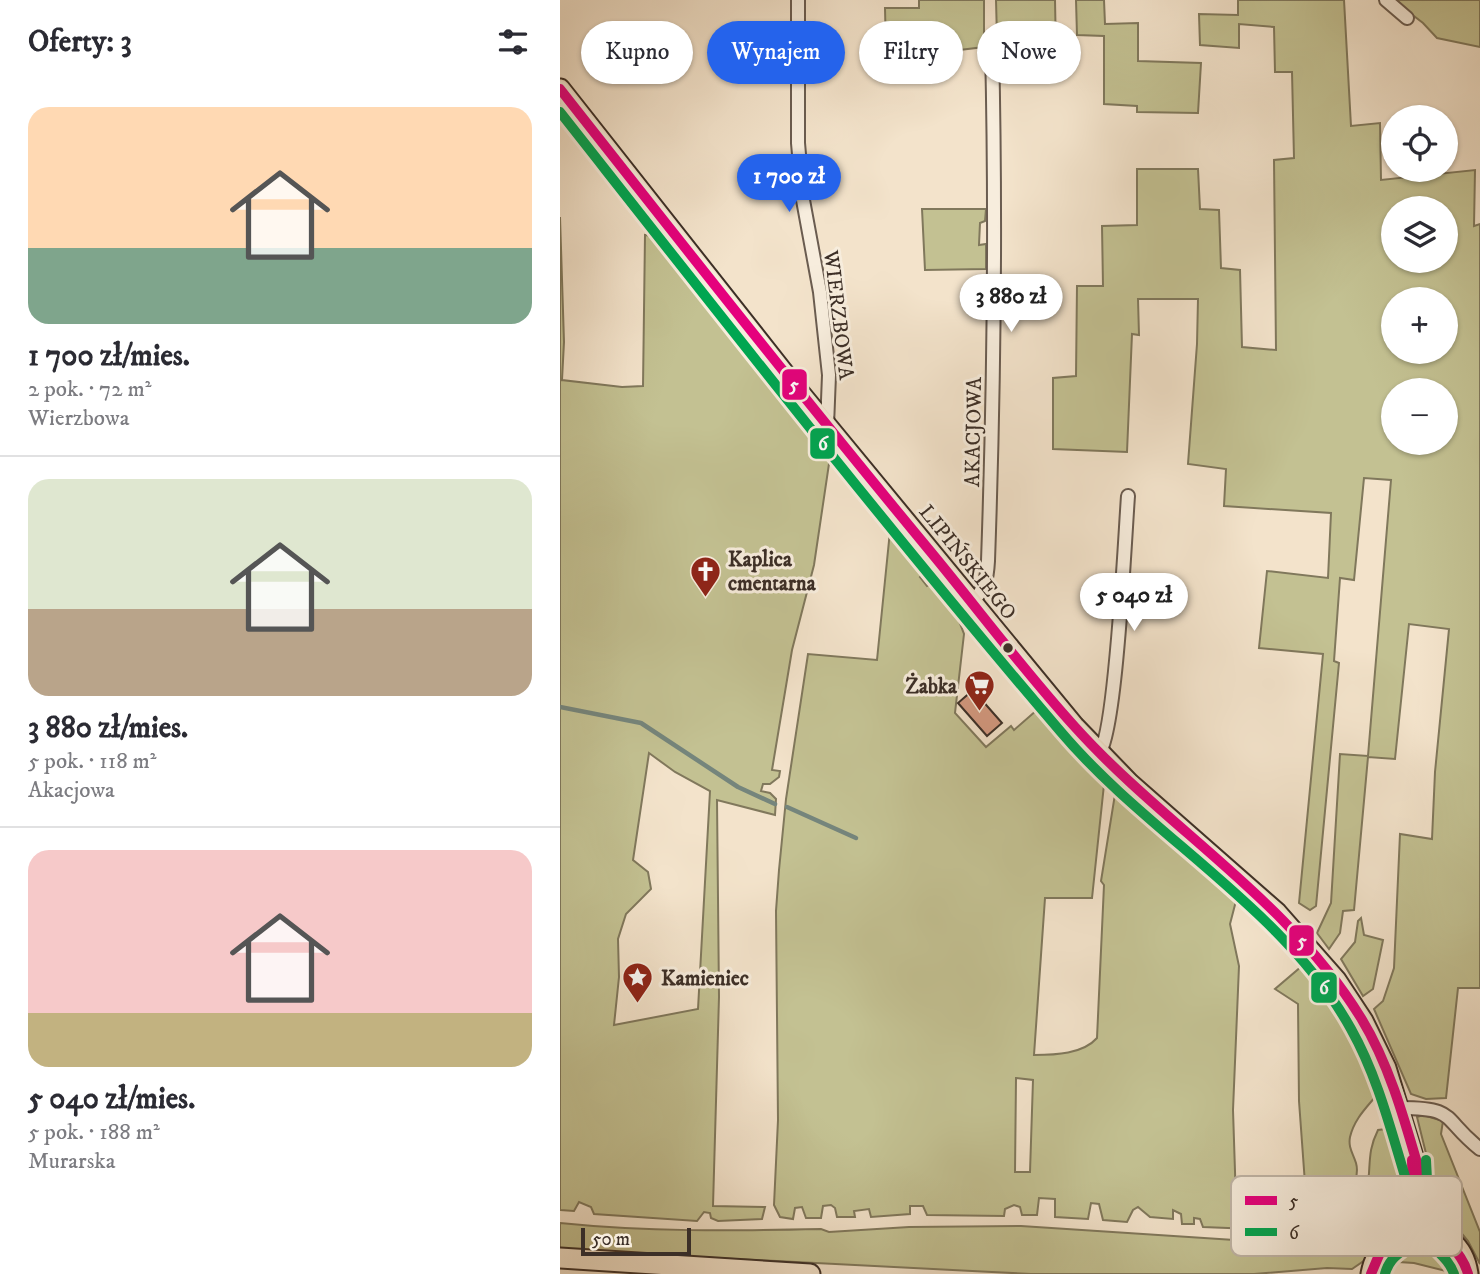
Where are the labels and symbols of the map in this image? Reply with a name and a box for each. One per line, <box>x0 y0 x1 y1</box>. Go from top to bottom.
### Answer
pin: 1 700 zł <box>717 154 861 214</box>
street label: WIERZBOWA <box>817 248 859 382</box>
pin: 3 880 zł <box>939 274 1083 334</box>
line badge: 5 <box>781 368 808 401</box>
text: 5 <box>788 374 799 397</box>
street label: AKACJOWA <box>960 376 988 487</box>
line badge: 6 <box>809 427 836 460</box>
text: 6 <box>818 433 829 456</box>
street label: LIPIŃSKIEGO <box>913 499 1023 625</box>
place label: Kaplica cmentarna <box>728 547 817 597</box>
church icon: Kaplica cmentarna <box>688 554 722 598</box>
pin: 5 040 zł <box>1062 574 1206 633</box>
unlabelled marker <box>1001 641 1015 655</box>
supermarket icon: Żabka <box>963 669 997 713</box>
place label: Żabka <box>906 672 958 700</box>
line badge: 5 <box>1288 924 1315 957</box>
text: 5 <box>1296 930 1307 953</box>
place icon: Kamieniec <box>621 961 655 1005</box>
place label: Kamieniec <box>661 966 749 992</box>
line badge: 6 <box>1310 971 1338 1004</box>
text: 6 <box>1319 977 1330 1000</box>
legend <box>1231 1176 1462 1256</box>
text: 5 <box>1289 1190 1299 1213</box>
text: 6 <box>1289 1222 1300 1245</box>
scale bar <box>581 1225 691 1257</box>

